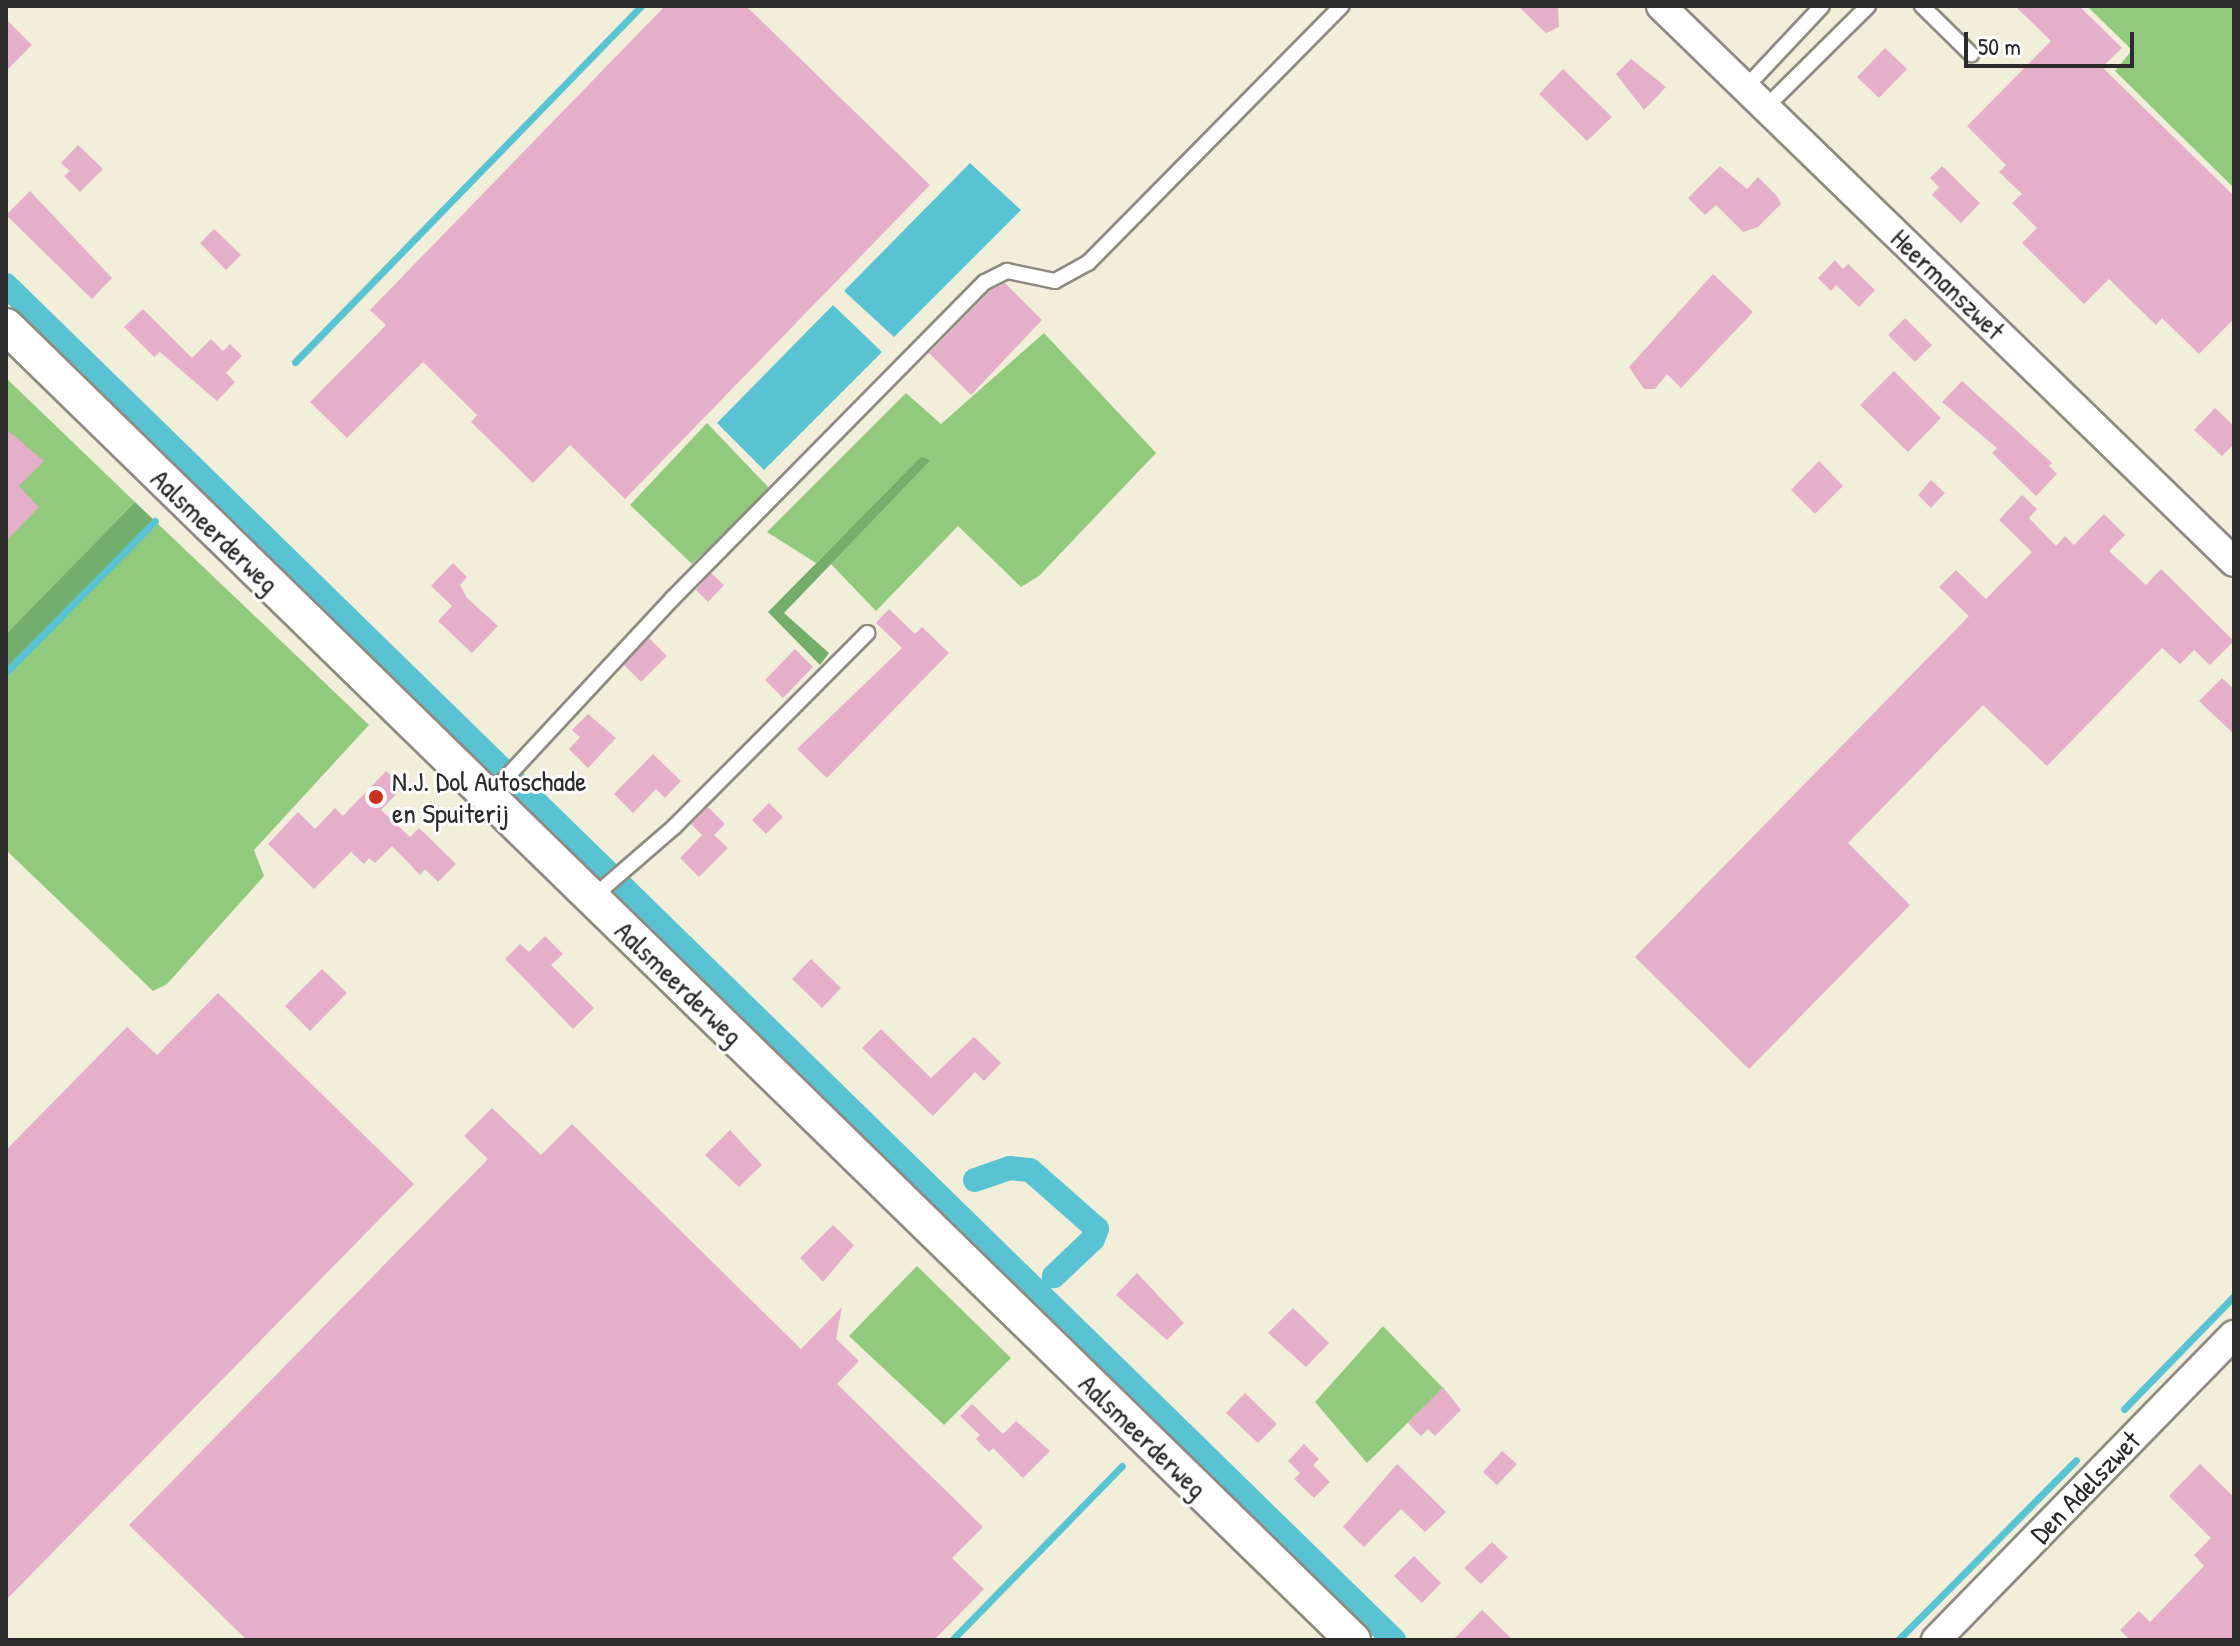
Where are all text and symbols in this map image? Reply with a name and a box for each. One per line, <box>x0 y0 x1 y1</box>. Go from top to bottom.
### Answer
scale bar <box>1968 16 2138 66</box>
text: 50 m <box>1978 30 2021 62</box>
street label: Heermanszwet <box>1884 221 2012 347</box>
street label: Aalsmeerderweg <box>144 462 286 600</box>
place label: N.J. Dol Autoschade en Spuiterij <box>392 764 586 830</box>
marker: N.J. Dol Autoschade en Spuiterij <box>367 788 385 806</box>
street label: Aalsmeerderweg <box>608 914 750 1052</box>
street label: Aalsmeerderweg <box>1072 1367 1214 1505</box>
street label: Den Adelszwet <box>2023 1424 2147 1550</box>

